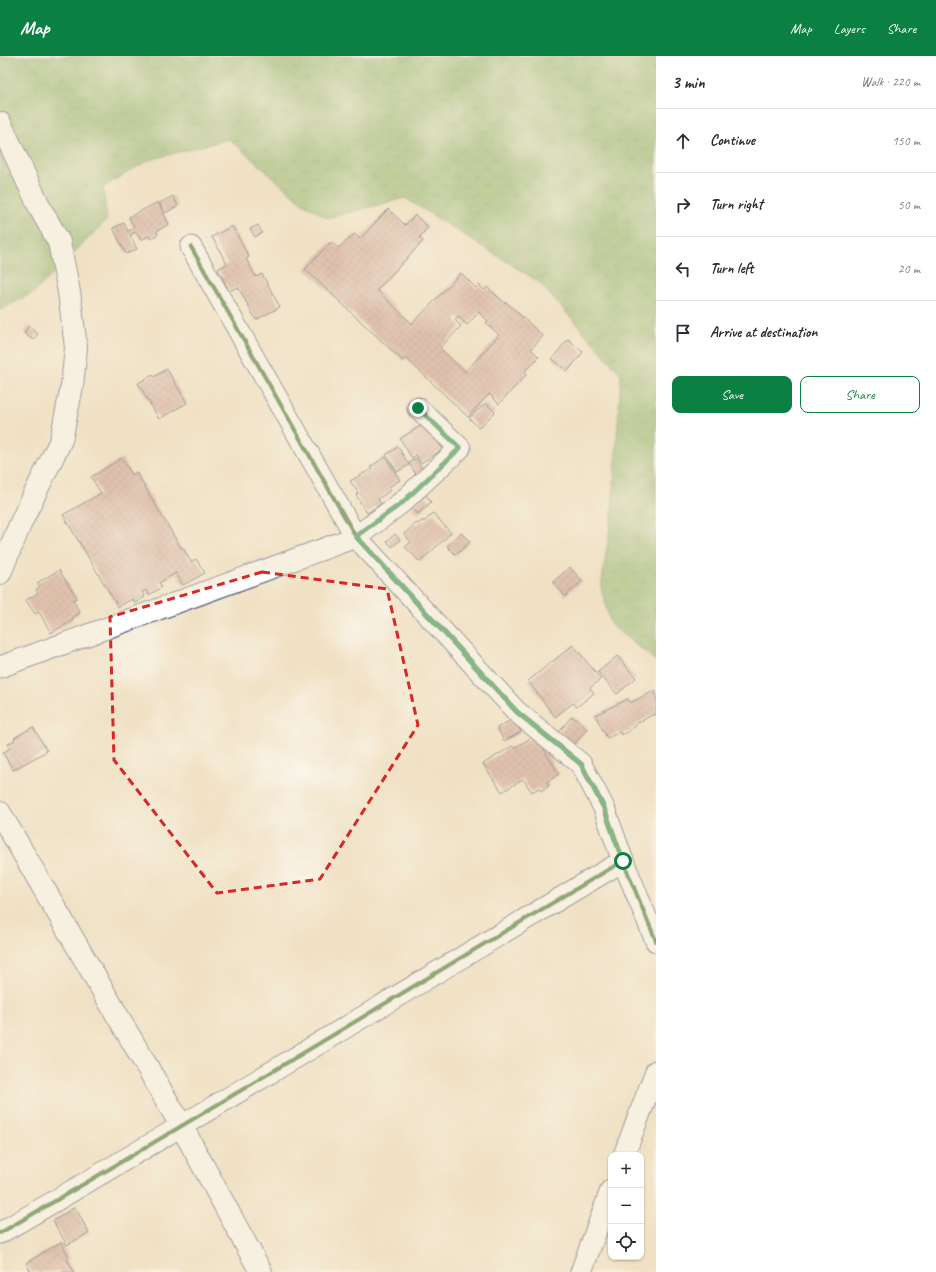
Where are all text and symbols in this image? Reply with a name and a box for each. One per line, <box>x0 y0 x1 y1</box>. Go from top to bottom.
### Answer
text: Map <box>20 16 50 40</box>
text: Map <box>790 20 812 37</box>
text: Layers <box>834 20 865 37</box>
text: Share <box>887 20 916 37</box>
text: 3 min <box>672 72 705 93</box>
text: Walk · 220 m <box>861 74 920 90</box>
icon: ahead <box>672 130 694 152</box>
text: Continue <box>710 131 755 150</box>
text: 150 m <box>892 133 920 149</box>
icon: right <box>672 194 694 216</box>
text: Turn right <box>710 195 763 214</box>
text: 50 m <box>898 197 920 213</box>
icon: left <box>672 258 694 280</box>
text: Turn left <box>710 259 753 278</box>
text: 20 m <box>898 261 920 277</box>
icon: arrive <box>672 322 694 344</box>
text: Arrive at destination <box>710 323 817 342</box>
button: Save <box>672 376 792 413</box>
button: Share <box>800 376 920 413</box>
route end <box>409 399 427 417</box>
route start <box>614 852 632 870</box>
map controls <box>608 1152 644 1260</box>
button: + <box>608 1152 644 1188</box>
button: − <box>608 1188 644 1224</box>
button: locate <box>608 1224 644 1260</box>

